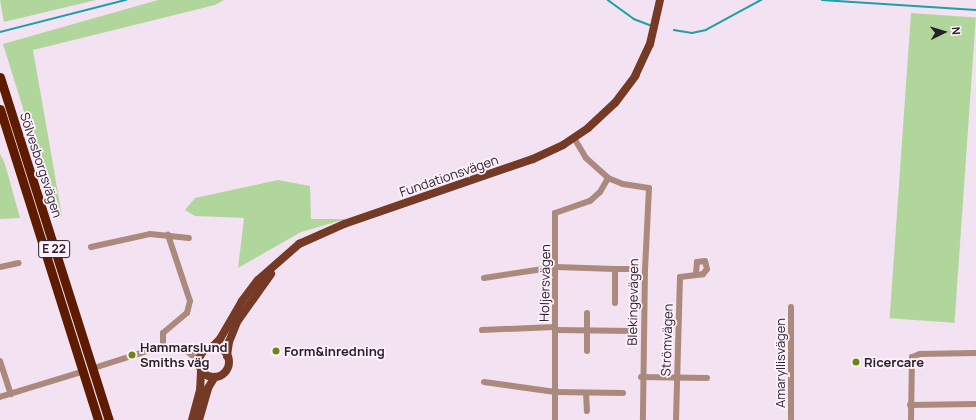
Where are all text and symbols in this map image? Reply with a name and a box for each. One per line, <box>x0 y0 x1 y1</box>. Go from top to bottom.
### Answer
north arrow <box>924 12 964 52</box>
text: N <box>949 26 964 36</box>
street label: Sölvesborgsvägen <box>17 110 65 220</box>
street label: Fundationsvägen <box>398 152 500 200</box>
road number: E 22 <box>38 239 70 259</box>
street label: Holjersvägen <box>537 244 553 322</box>
street label: Blekingevägen <box>624 258 642 346</box>
street label: Strömvägen <box>658 303 676 377</box>
street label: Amaryllisvägen <box>772 318 788 408</box>
place label: Hammarslund Smiths väg <box>140 340 228 371</box>
place label: Form&inredning <box>284 343 385 359</box>
marker: Form&inredning <box>271 346 281 356</box>
marker: Hammarslund Smiths väg <box>127 350 137 360</box>
place label: Ricercare <box>864 354 924 370</box>
marker: Ricercare <box>851 357 861 367</box>

